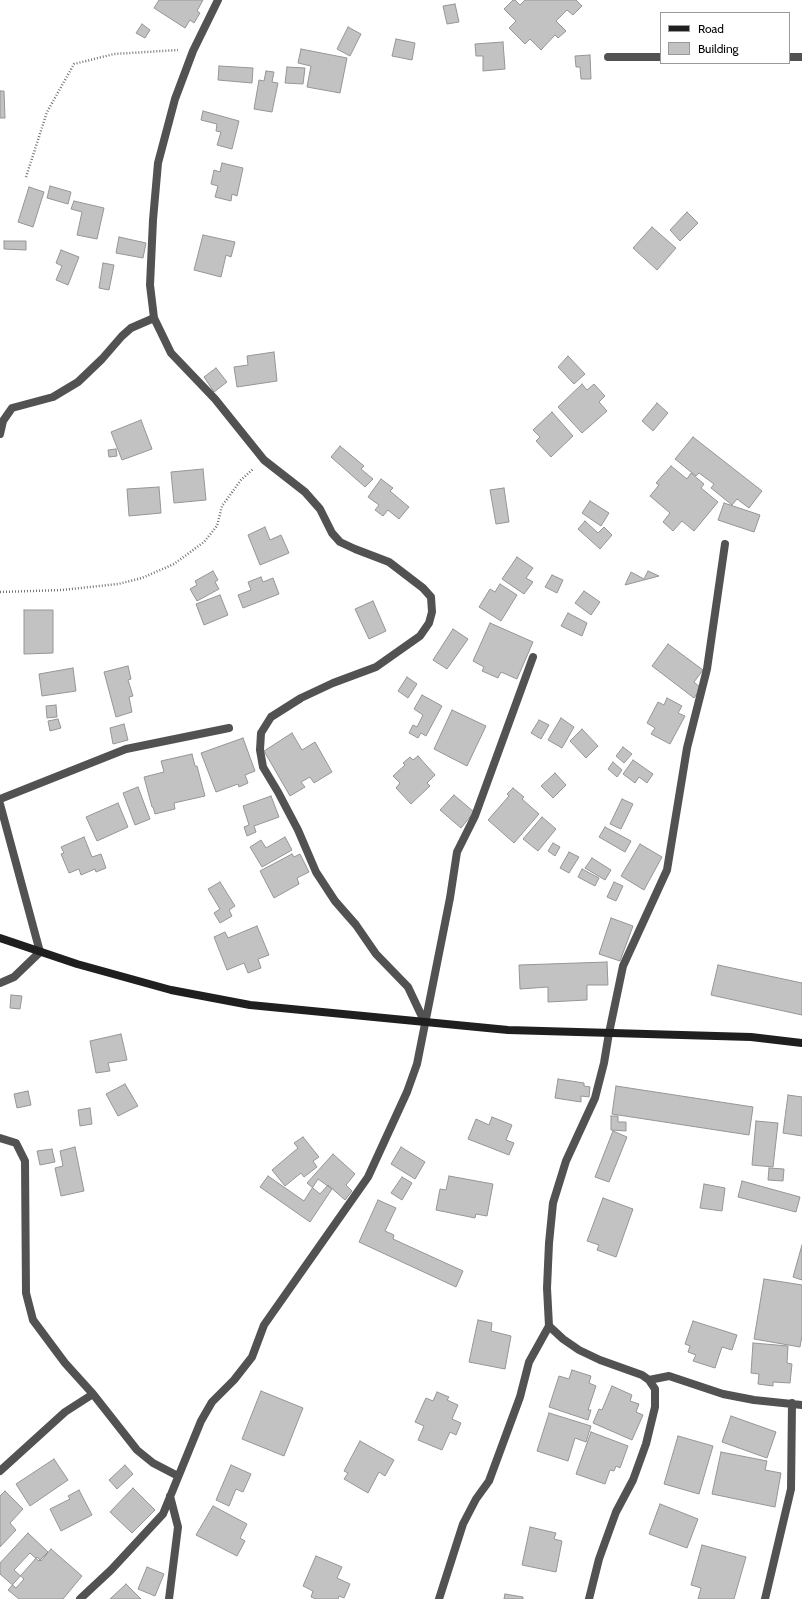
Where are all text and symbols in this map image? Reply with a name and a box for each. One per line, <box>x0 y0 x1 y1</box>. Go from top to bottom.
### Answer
legend <box>660 12 790 64</box>
text: Road <box>698 21 724 36</box>
text: Building <box>698 41 739 56</box>

